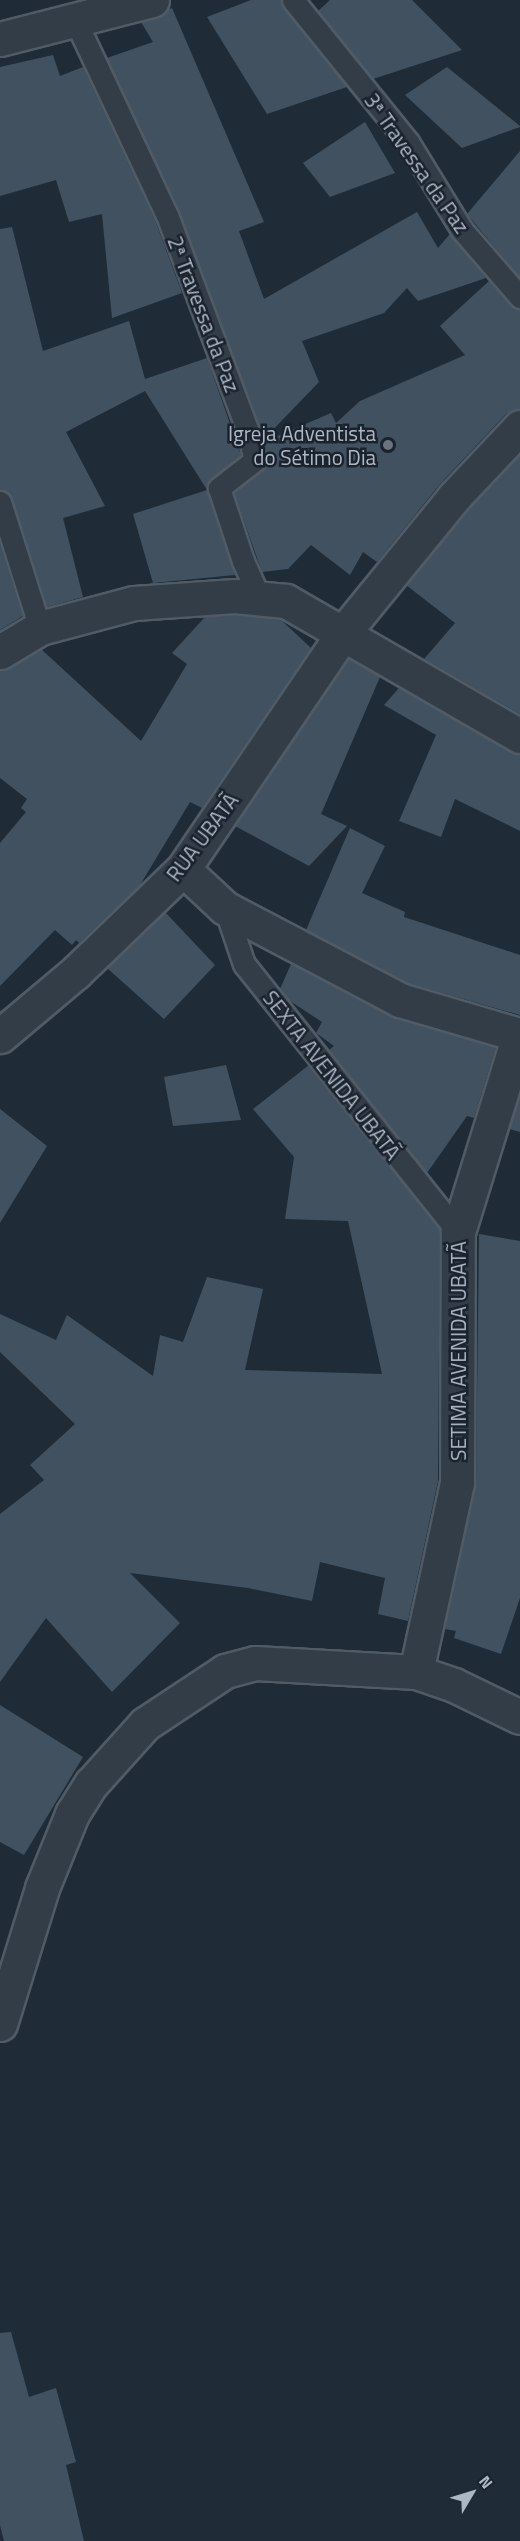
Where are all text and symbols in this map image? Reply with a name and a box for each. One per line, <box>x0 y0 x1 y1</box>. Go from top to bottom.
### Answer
street label: 3ª Travessa da Paz <box>359 88 475 238</box>
street label: 2ª Travessa da Paz <box>163 232 245 396</box>
place label: Igreja Adventista do Sétimo Dia <box>228 420 376 470</box>
marker: Igreja Adventista do Sétimo Dia <box>381 438 395 452</box>
street label: RUA UBATÃ <box>161 788 243 886</box>
street label: SEXTA AVENIDA UBATÃ <box>258 985 406 1165</box>
street label: SETIMA AVENIDA UBATÃ <box>445 1241 471 1461</box>
north arrow <box>442 2463 502 2523</box>
text: N <box>473 2470 499 2494</box>

